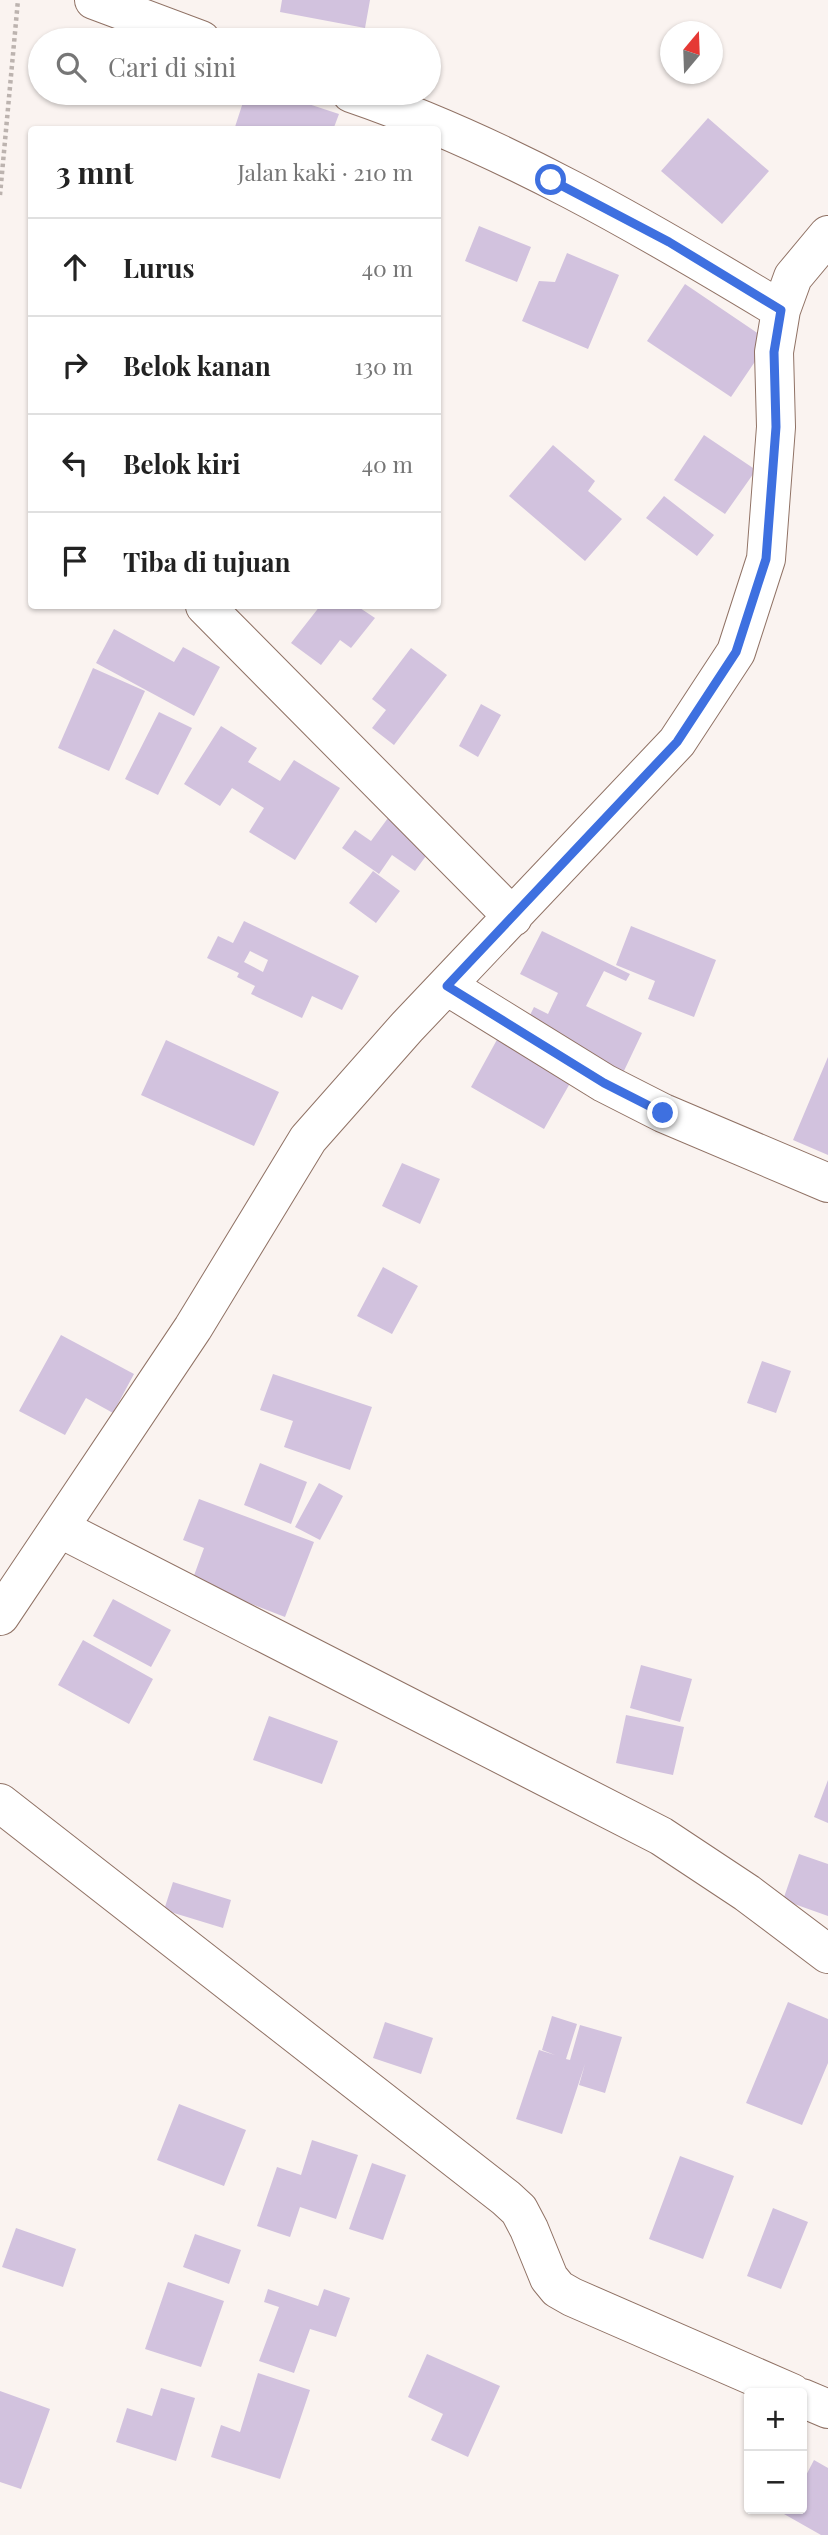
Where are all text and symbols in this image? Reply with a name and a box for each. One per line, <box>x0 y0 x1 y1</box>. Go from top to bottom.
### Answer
north arrow <box>660 21 723 84</box>
search box <box>28 28 441 105</box>
icon: search <box>52 48 90 86</box>
text: Cari di sini <box>108 49 236 84</box>
text: 3 mnt <box>56 152 134 192</box>
text: Jalan kaki · 210 m <box>237 156 413 187</box>
route start <box>535 164 566 195</box>
icon: ahead <box>56 248 94 286</box>
text: Lurus <box>123 250 195 285</box>
text: 40 m <box>362 252 413 283</box>
icon: right <box>56 346 94 384</box>
text: Belok kanan <box>123 348 271 383</box>
text: 130 m <box>355 350 413 381</box>
icon: left <box>56 444 94 482</box>
text: Belok kiri <box>123 446 240 481</box>
text: 40 m <box>362 448 413 479</box>
icon: arrive <box>56 542 94 580</box>
text: Tiba di tujuan <box>123 544 291 579</box>
route end <box>647 1097 678 1128</box>
map controls <box>744 2388 807 2514</box>
button: + <box>744 2388 807 2451</box>
button: − <box>744 2451 807 2514</box>

